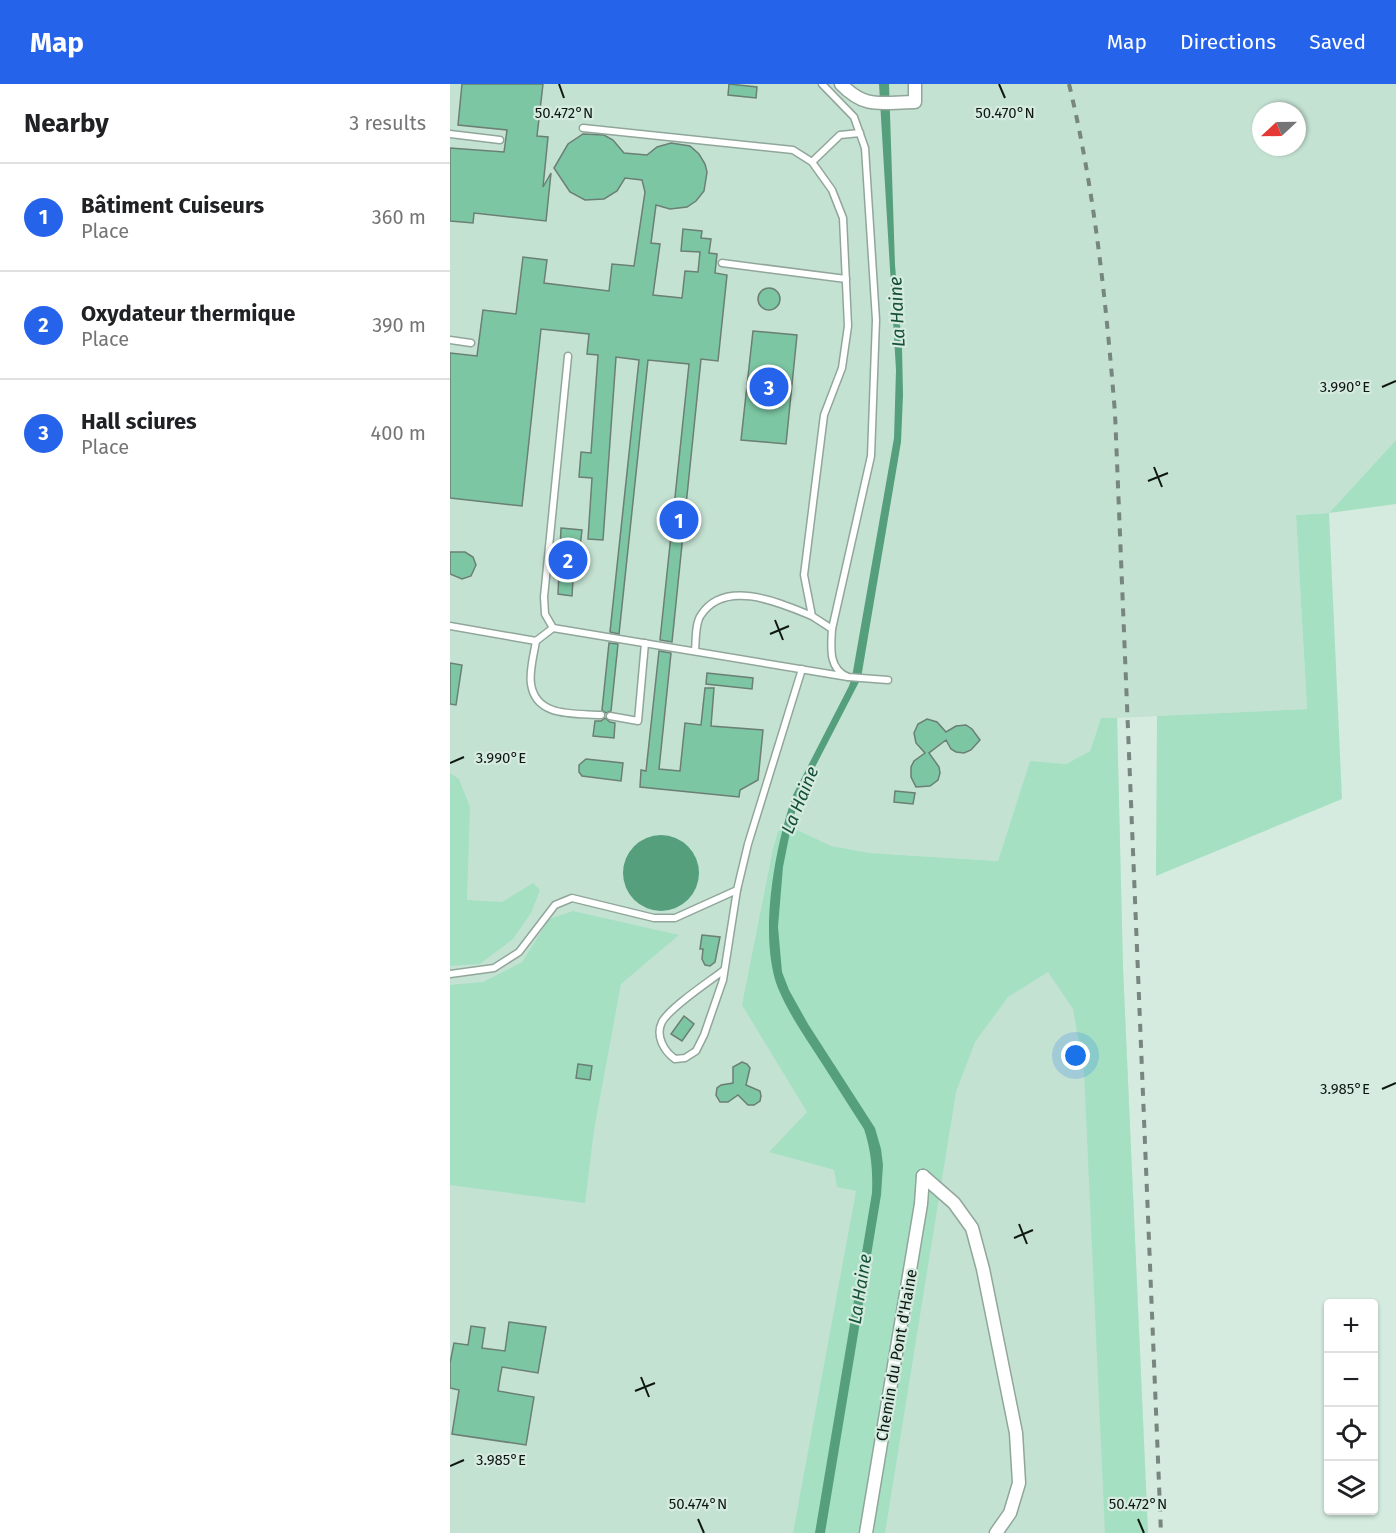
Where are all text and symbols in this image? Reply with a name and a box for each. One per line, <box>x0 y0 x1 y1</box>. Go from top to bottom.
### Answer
text: Map <box>30 26 84 59</box>
text: Map <box>1107 29 1147 55</box>
text: Directions <box>1180 29 1276 55</box>
text: Saved <box>1309 29 1366 55</box>
north arrow <box>1252 102 1306 156</box>
text: 50.472°N <box>535 104 593 122</box>
text: 50.470°N <box>975 104 1035 122</box>
text: Nearby <box>24 108 109 139</box>
text: 3 results <box>349 111 426 135</box>
text: Bâtiment Cuiseurs <box>81 192 264 219</box>
text: 1 <box>39 205 48 229</box>
text: 360 m <box>372 205 426 229</box>
text: Place <box>81 219 129 243</box>
water label: La Haine <box>884 276 910 348</box>
text: Oxydateur thermique <box>81 300 295 327</box>
text: 2 <box>38 313 49 337</box>
text: 390 m <box>372 313 426 337</box>
text: Place <box>81 327 129 351</box>
pin: 3 <box>750 364 788 410</box>
text: 3.990°E <box>1320 378 1370 396</box>
text: Hall sciures <box>81 408 197 435</box>
text: 3 <box>38 421 49 445</box>
text: 400 m <box>371 421 426 445</box>
text: Place <box>81 435 129 459</box>
pin: 1 <box>660 498 698 542</box>
pin: 2 <box>548 538 588 582</box>
text: 3.990°E <box>476 749 526 767</box>
water label: La Haine <box>777 763 823 837</box>
your location <box>1061 1041 1090 1070</box>
text: 3.985°E <box>1320 1080 1370 1098</box>
water label: La Haine <box>844 1252 876 1326</box>
street label: Chemin du Pont d'Haine <box>872 1267 921 1443</box>
map controls <box>1324 1299 1378 1515</box>
button: + <box>1324 1299 1378 1353</box>
button: − <box>1324 1353 1378 1407</box>
button: locate <box>1324 1407 1378 1461</box>
text: 3.985°E <box>476 1451 526 1469</box>
button: layers <box>1324 1461 1378 1515</box>
text: 50.474°N <box>669 1495 727 1513</box>
text: 50.472°N <box>1109 1495 1167 1513</box>

